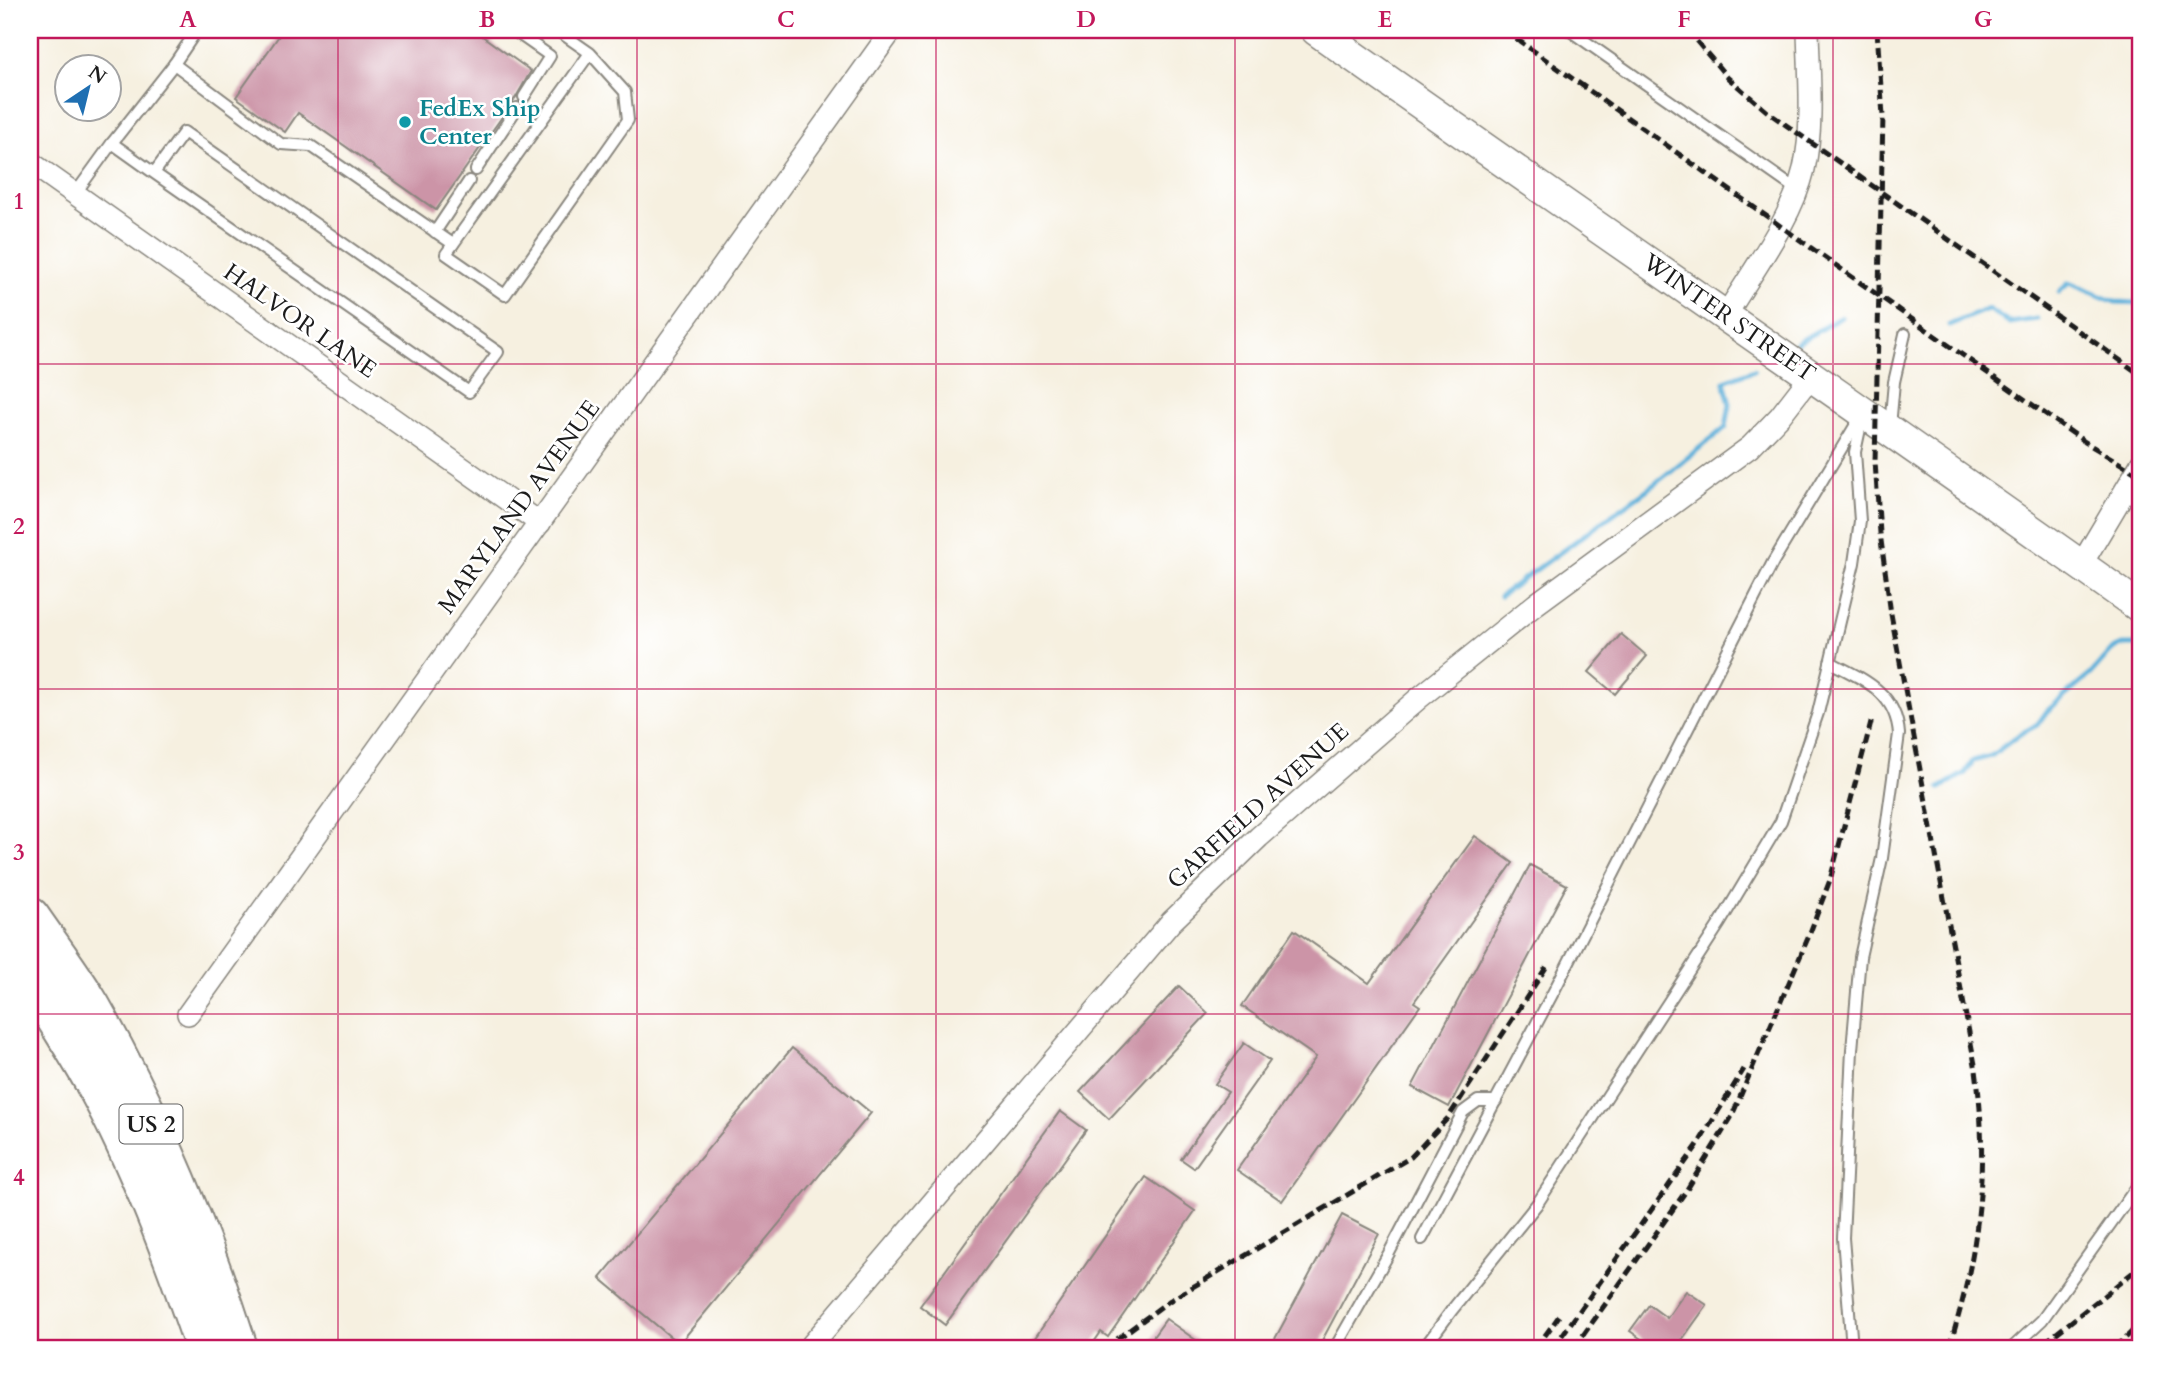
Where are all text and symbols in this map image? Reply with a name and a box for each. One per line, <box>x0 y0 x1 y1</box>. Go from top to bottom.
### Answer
text: A <box>179 4 197 35</box>
text: B <box>479 4 495 35</box>
text: C <box>777 4 795 35</box>
text: D <box>1076 4 1096 35</box>
text: E <box>1378 4 1392 35</box>
text: F <box>1677 4 1691 35</box>
text: G <box>1974 4 1993 35</box>
north arrow <box>52 52 122 122</box>
text: N <box>83 60 112 91</box>
place label: FedEx Ship Center <box>419 92 541 153</box>
marker: FedEx Ship Center <box>397 114 413 130</box>
text: 1 <box>13 186 25 217</box>
street label: WINTER STREET <box>1635 245 1822 390</box>
street label: HALVOR LANE <box>217 256 383 386</box>
street label: MARYLAND AVENUE <box>430 393 608 621</box>
text: 2 <box>13 511 25 542</box>
street label: GARFIELD AVENUE <box>1160 715 1356 897</box>
text: 3 <box>13 837 25 868</box>
road number: US 2 <box>120 1105 182 1144</box>
text: 4 <box>13 1162 25 1193</box>

